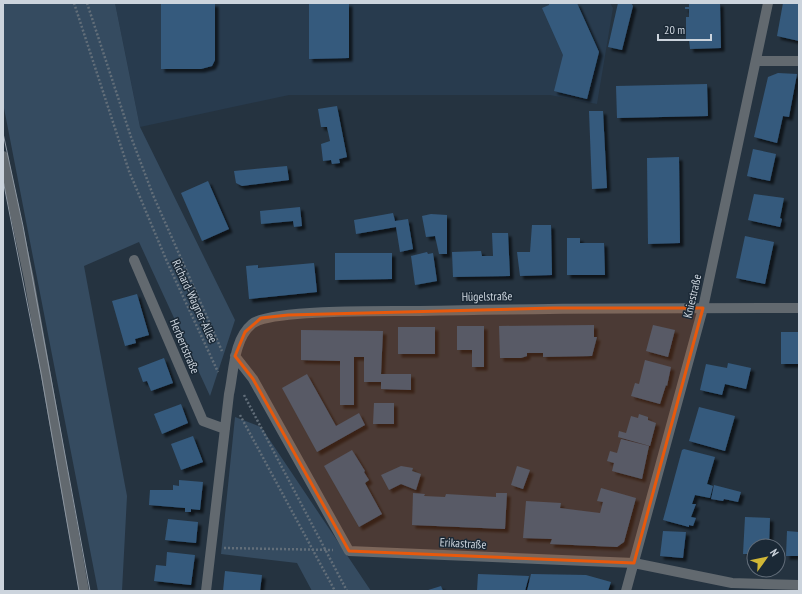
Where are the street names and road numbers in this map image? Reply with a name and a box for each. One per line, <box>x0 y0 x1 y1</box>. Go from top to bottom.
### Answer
street label: Richard-Wagner-Allee <box>169 257 221 345</box>
street label: Kniestraße <box>680 272 704 319</box>
street label: Hügelstraße <box>461 288 513 304</box>
street label: Herbertstraße <box>167 316 203 376</box>
street label: Erikastraße <box>439 534 487 552</box>

